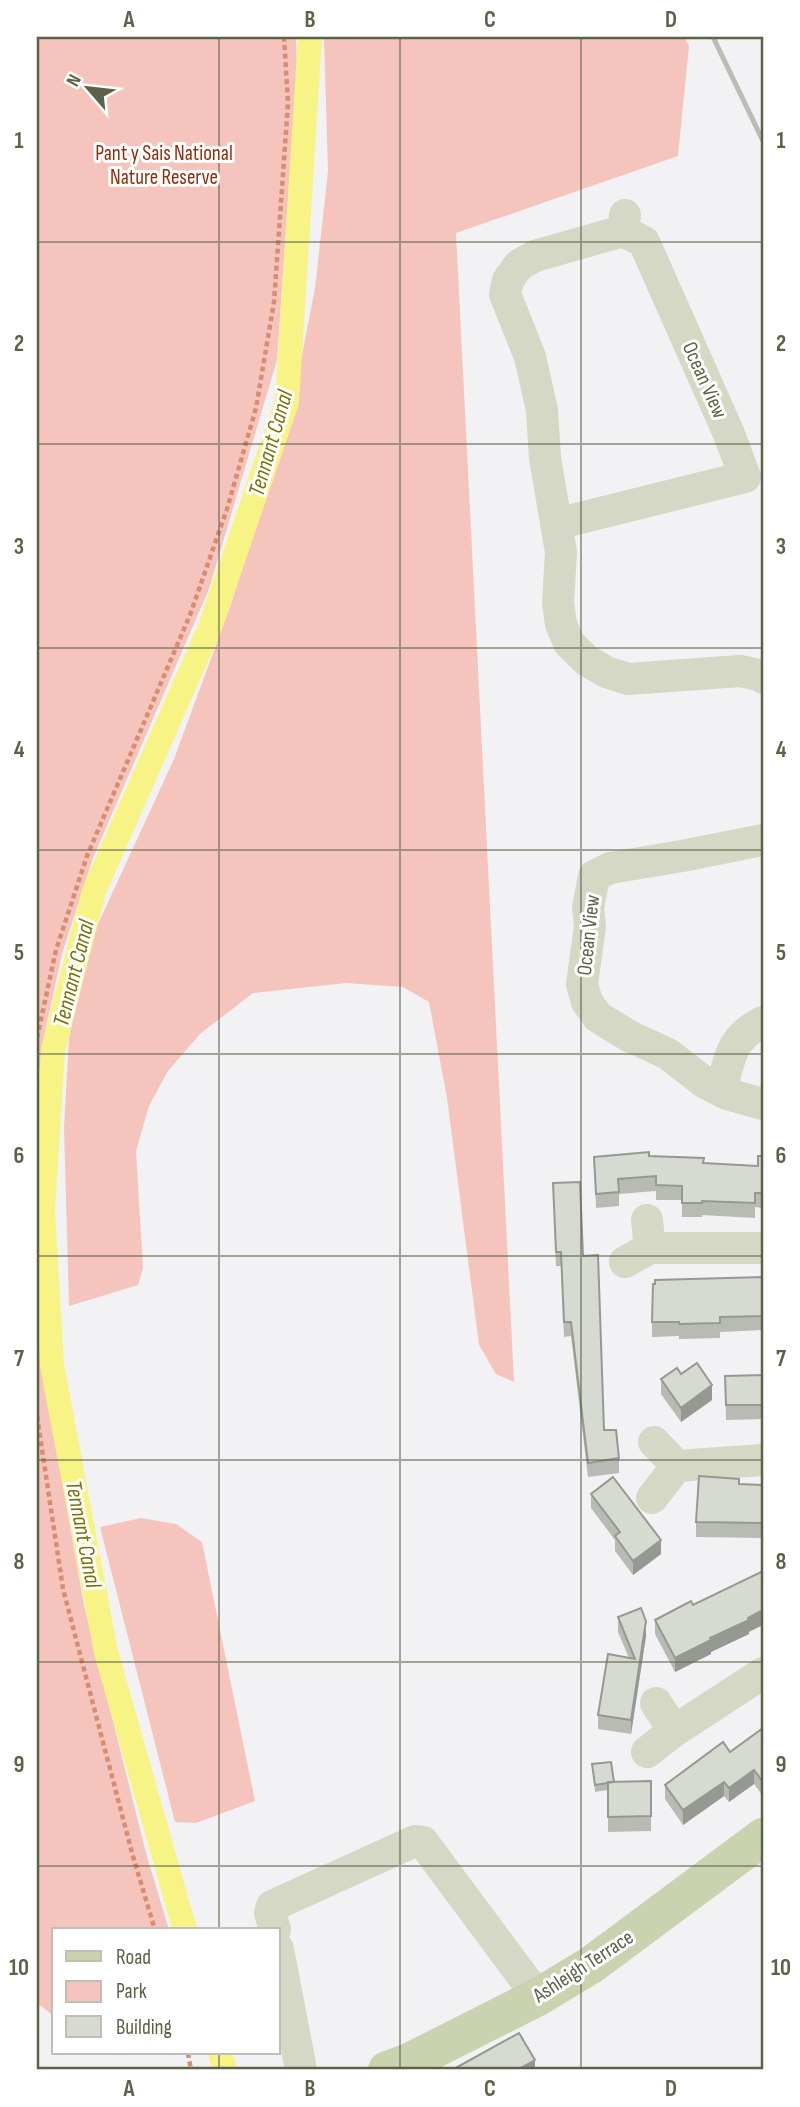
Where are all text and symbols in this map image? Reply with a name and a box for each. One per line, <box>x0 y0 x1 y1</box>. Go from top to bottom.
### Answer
text: A <box>123 6 136 34</box>
text: B <box>305 6 316 34</box>
text: C <box>484 6 496 34</box>
text: D <box>665 6 677 34</box>
north arrow <box>52 52 122 122</box>
text: N <box>62 71 87 91</box>
text: 1 <box>14 127 24 155</box>
text: 1 <box>776 127 786 155</box>
park label: Pant y Sais National Nature Reserve <box>95 141 233 190</box>
text: 2 <box>14 330 24 358</box>
text: 2 <box>776 330 786 358</box>
street label: Ocean View <box>677 338 733 423</box>
water label: Tennant Canal <box>243 386 300 499</box>
text: 3 <box>14 533 24 561</box>
text: 3 <box>776 533 786 561</box>
text: 4 <box>14 736 25 764</box>
text: 4 <box>776 736 787 764</box>
street label: Ocean View <box>572 893 605 977</box>
water label: Tennant Canal <box>47 916 101 1029</box>
text: 5 <box>14 939 24 967</box>
text: 5 <box>776 939 786 967</box>
text: 6 <box>14 1142 24 1170</box>
text: 6 <box>776 1142 786 1170</box>
text: 7 <box>14 1345 24 1373</box>
text: 7 <box>776 1345 786 1373</box>
water label: Tennant Canal <box>59 1478 107 1591</box>
text: 8 <box>14 1548 25 1576</box>
text: 8 <box>776 1548 787 1576</box>
text: 9 <box>14 1751 24 1779</box>
text: 9 <box>776 1751 786 1779</box>
street label: Ashleigh Terrace <box>528 1925 638 2009</box>
legend <box>52 1928 280 2054</box>
text: Road <box>116 1945 151 1970</box>
text: 10 <box>9 1954 29 1982</box>
text: 10 <box>771 1954 791 1982</box>
text: Park <box>116 1979 147 2004</box>
text: Building <box>116 2015 172 2040</box>
text: A <box>123 2075 136 2103</box>
text: B <box>305 2075 316 2103</box>
text: C <box>484 2075 496 2103</box>
text: D <box>665 2075 677 2103</box>

